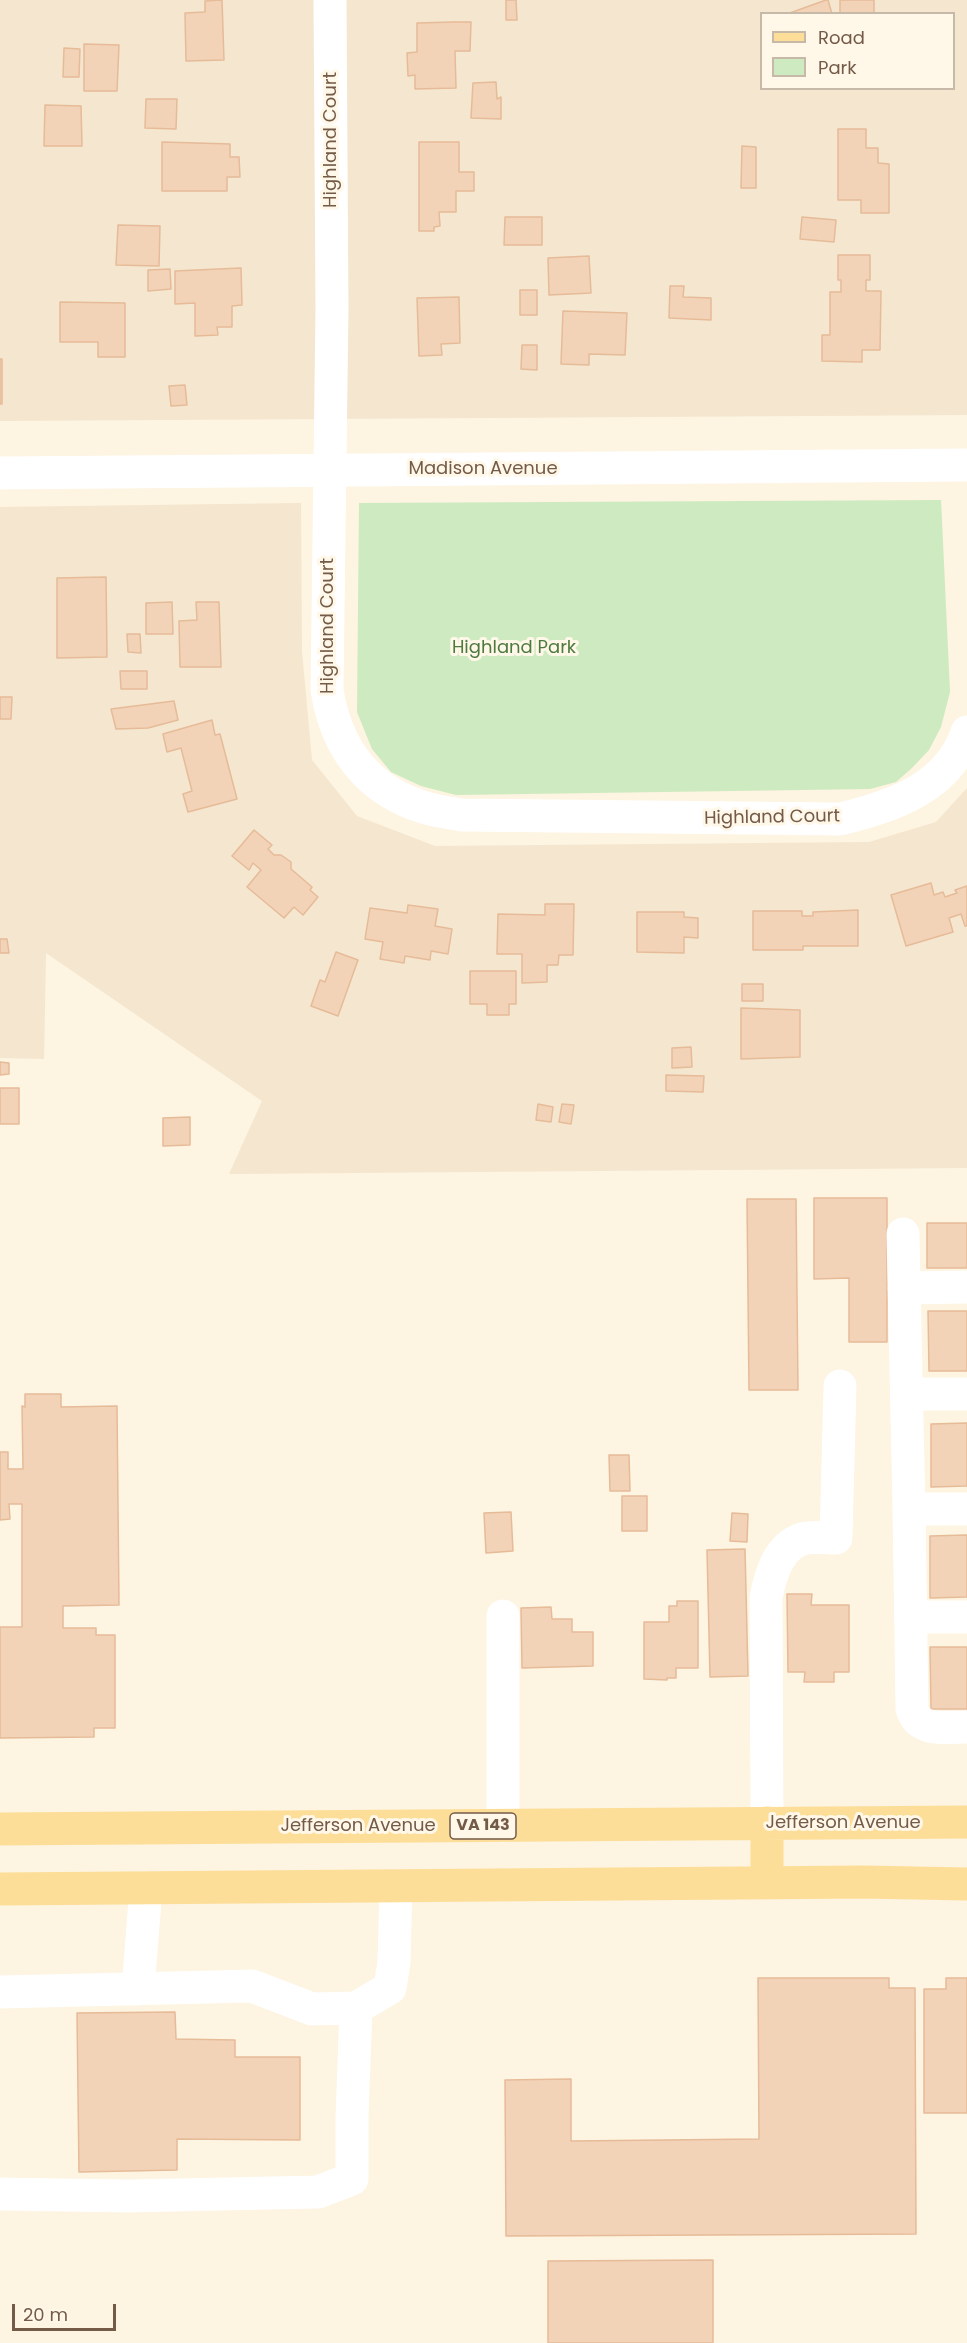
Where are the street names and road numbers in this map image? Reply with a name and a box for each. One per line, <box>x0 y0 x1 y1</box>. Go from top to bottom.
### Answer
street label: Highland Court <box>320 72 342 208</box>
street label: Madison Avenue <box>408 458 558 480</box>
street label: Highland Court <box>317 558 339 694</box>
street label: Highland Court <box>704 806 840 830</box>
street label: Jefferson Avenue <box>765 1812 921 1834</box>
road number: VA 143 <box>450 1813 516 1839</box>
street label: Jefferson Avenue <box>280 1815 436 1837</box>

